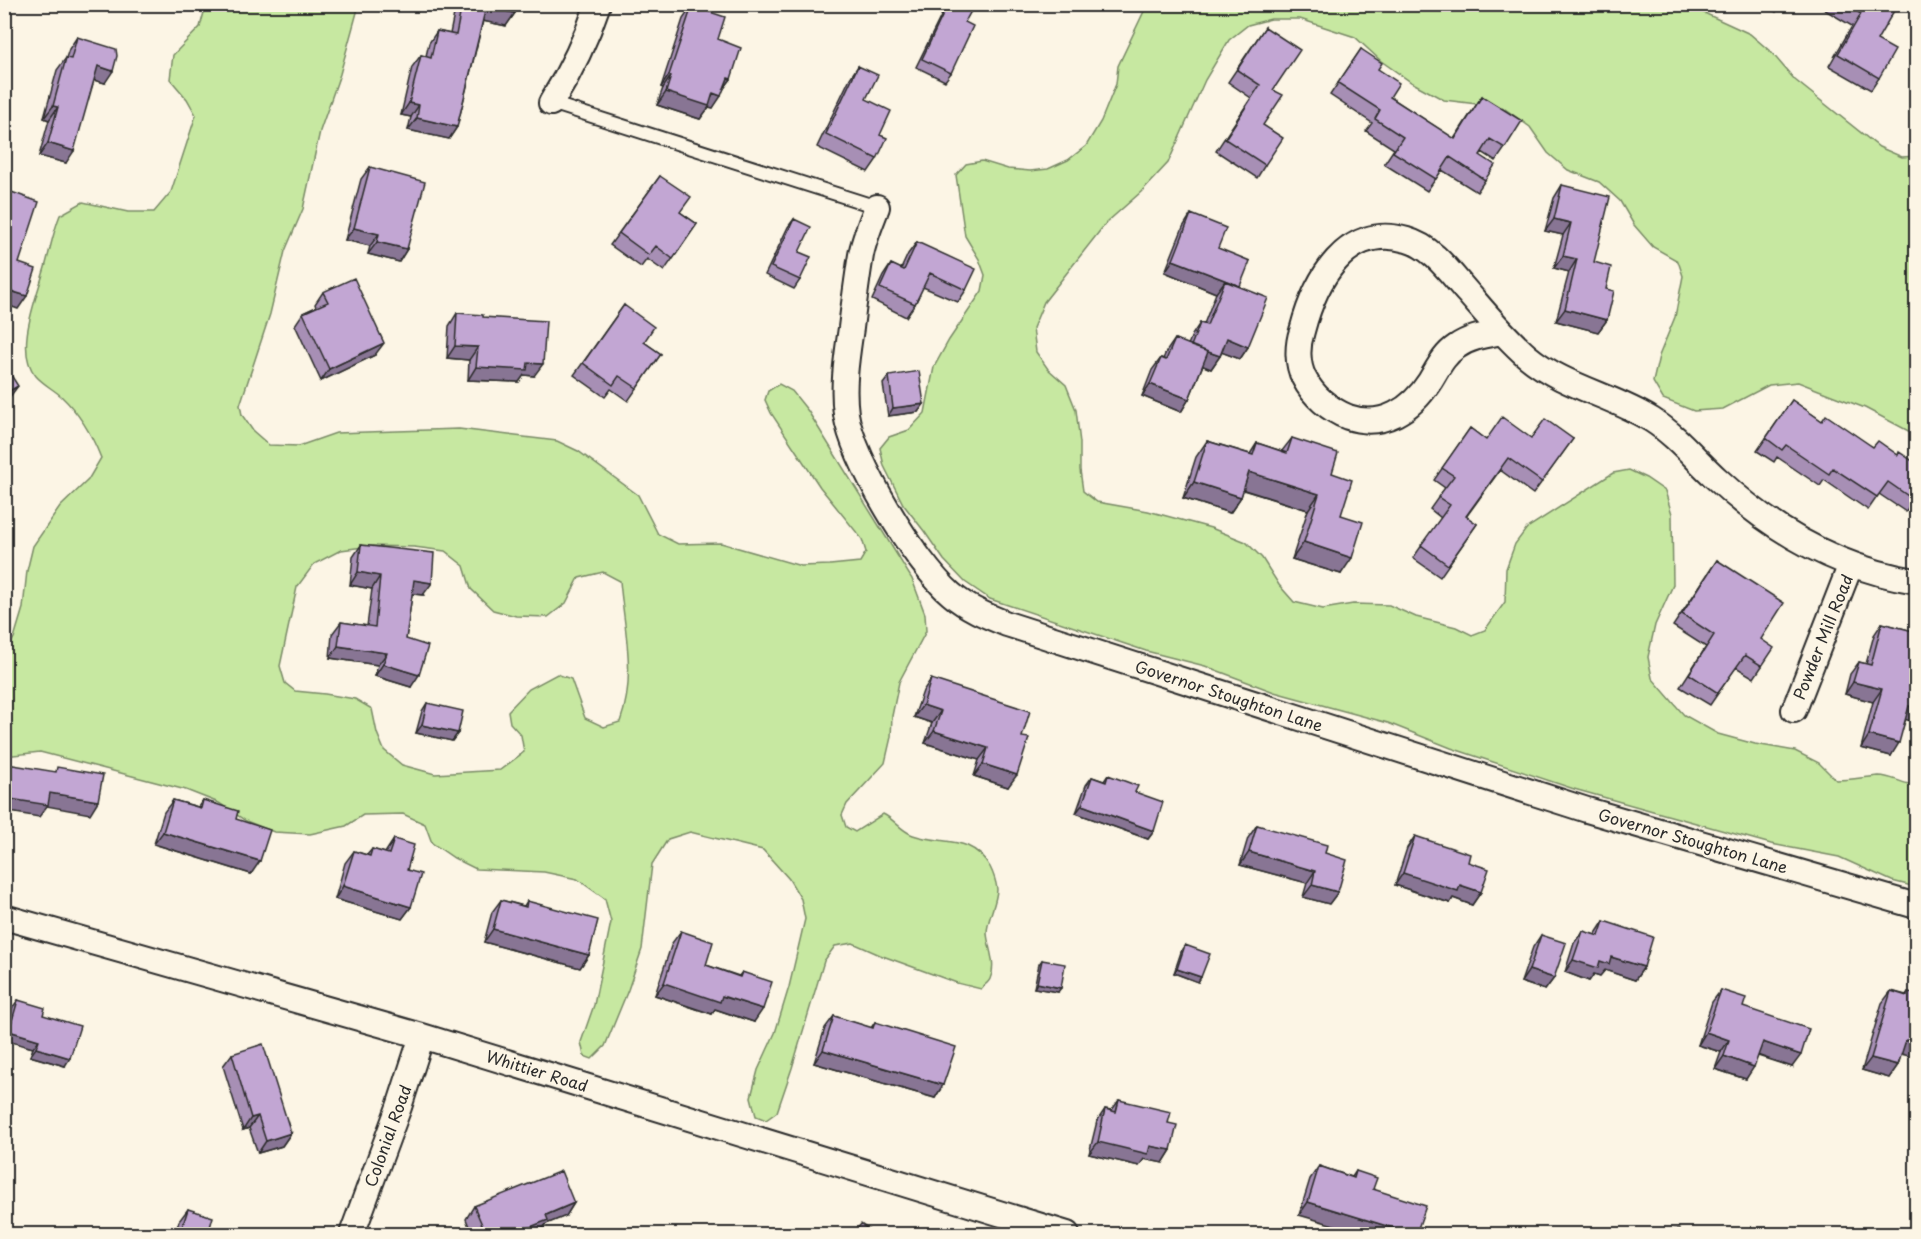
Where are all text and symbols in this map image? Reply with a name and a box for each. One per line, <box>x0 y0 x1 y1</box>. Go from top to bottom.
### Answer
street label: Powder Mill Road <box>1786 570 1858 703</box>
street label: Governor Stoughton Lane <box>1132 653 1326 737</box>
street label: Governor Stoughton Lane <box>1596 801 1791 879</box>
street label: Whittier Road <box>483 1043 591 1097</box>
street label: Colonial Road <box>357 1081 417 1190</box>

